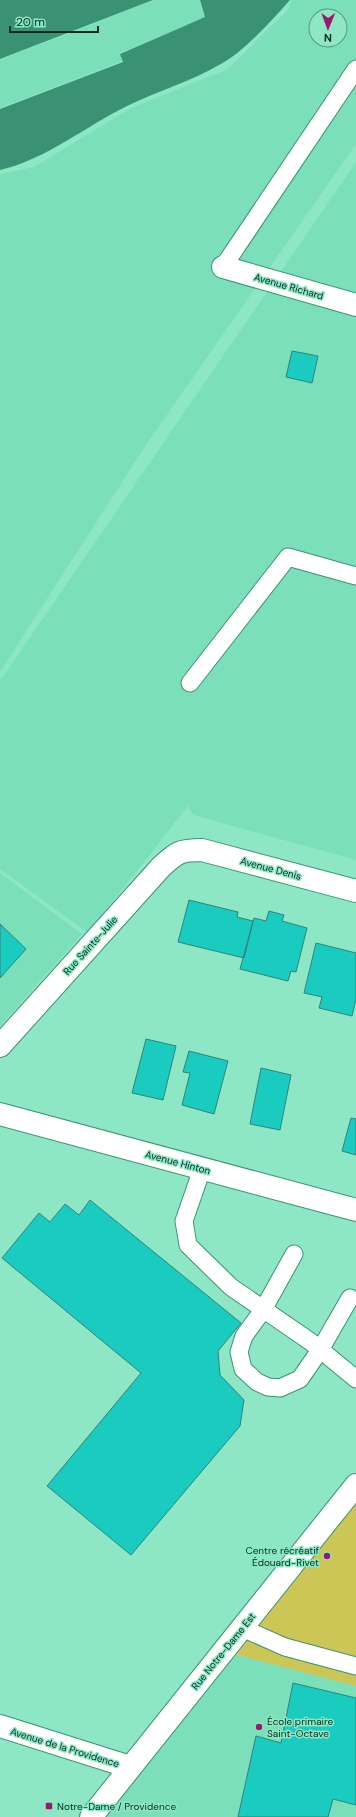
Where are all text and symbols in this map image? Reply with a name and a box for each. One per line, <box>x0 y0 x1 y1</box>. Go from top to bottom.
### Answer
scale bar <box>10 8 98 34</box>
north arrow <box>308 8 348 48</box>
text: 20 m <box>16 14 45 30</box>
text: N <box>324 31 332 45</box>
street label: Avenue Richard <box>253 270 325 303</box>
street label: Avenue Denis <box>239 854 303 883</box>
street label: Rue Sainte-Julie <box>60 913 121 978</box>
street label: Avenue Hinton <box>144 1148 212 1178</box>
place label: Centre récréatif Édouard-Rivet <box>246 1544 320 1569</box>
marker: Centre récréatif Édouard-Rivet <box>322 1551 332 1561</box>
street label: Rue Notre-Dame Est <box>188 1610 258 1692</box>
place label: École primaire Saint-Octave <box>267 1715 333 1740</box>
marker: École primaire Saint-Octave <box>254 1722 264 1732</box>
street label: Avenue de la Providence <box>9 1725 121 1770</box>
place label: Notre-Dame / Providence <box>57 1800 176 1813</box>
marker: Notre-Dame / Providence <box>44 1801 54 1811</box>

